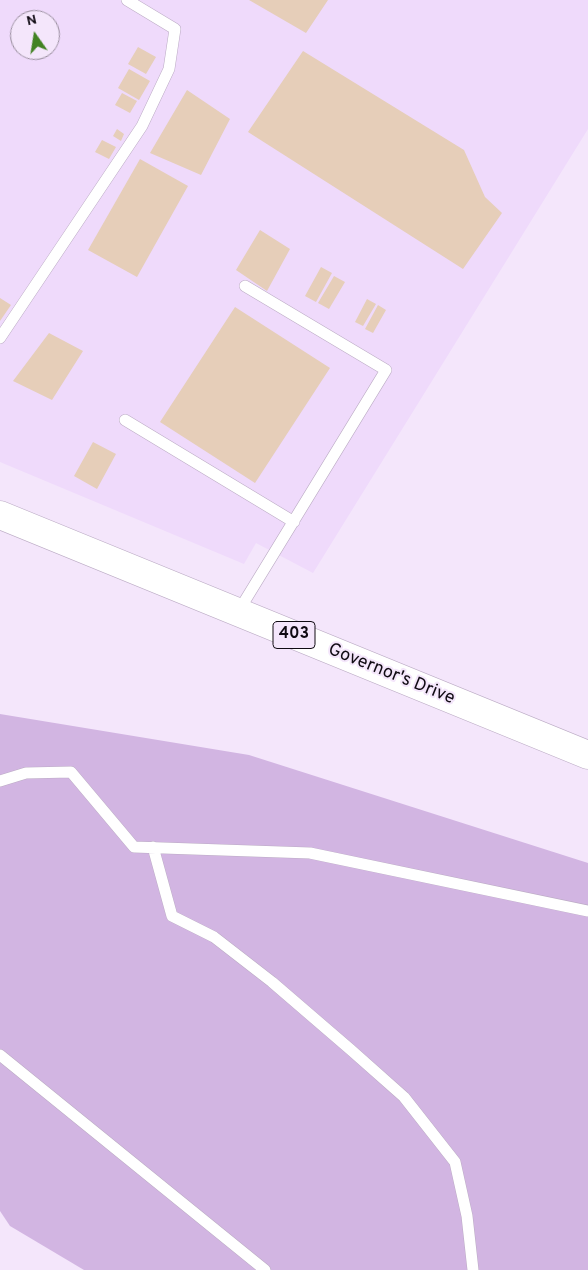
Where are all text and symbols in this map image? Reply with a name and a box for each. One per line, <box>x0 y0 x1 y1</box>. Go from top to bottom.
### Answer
north arrow <box>10 10 60 60</box>
text: N <box>25 11 39 30</box>
road number: 403 <box>273 622 315 648</box>
street label: Governor's Drive <box>324 640 458 710</box>

